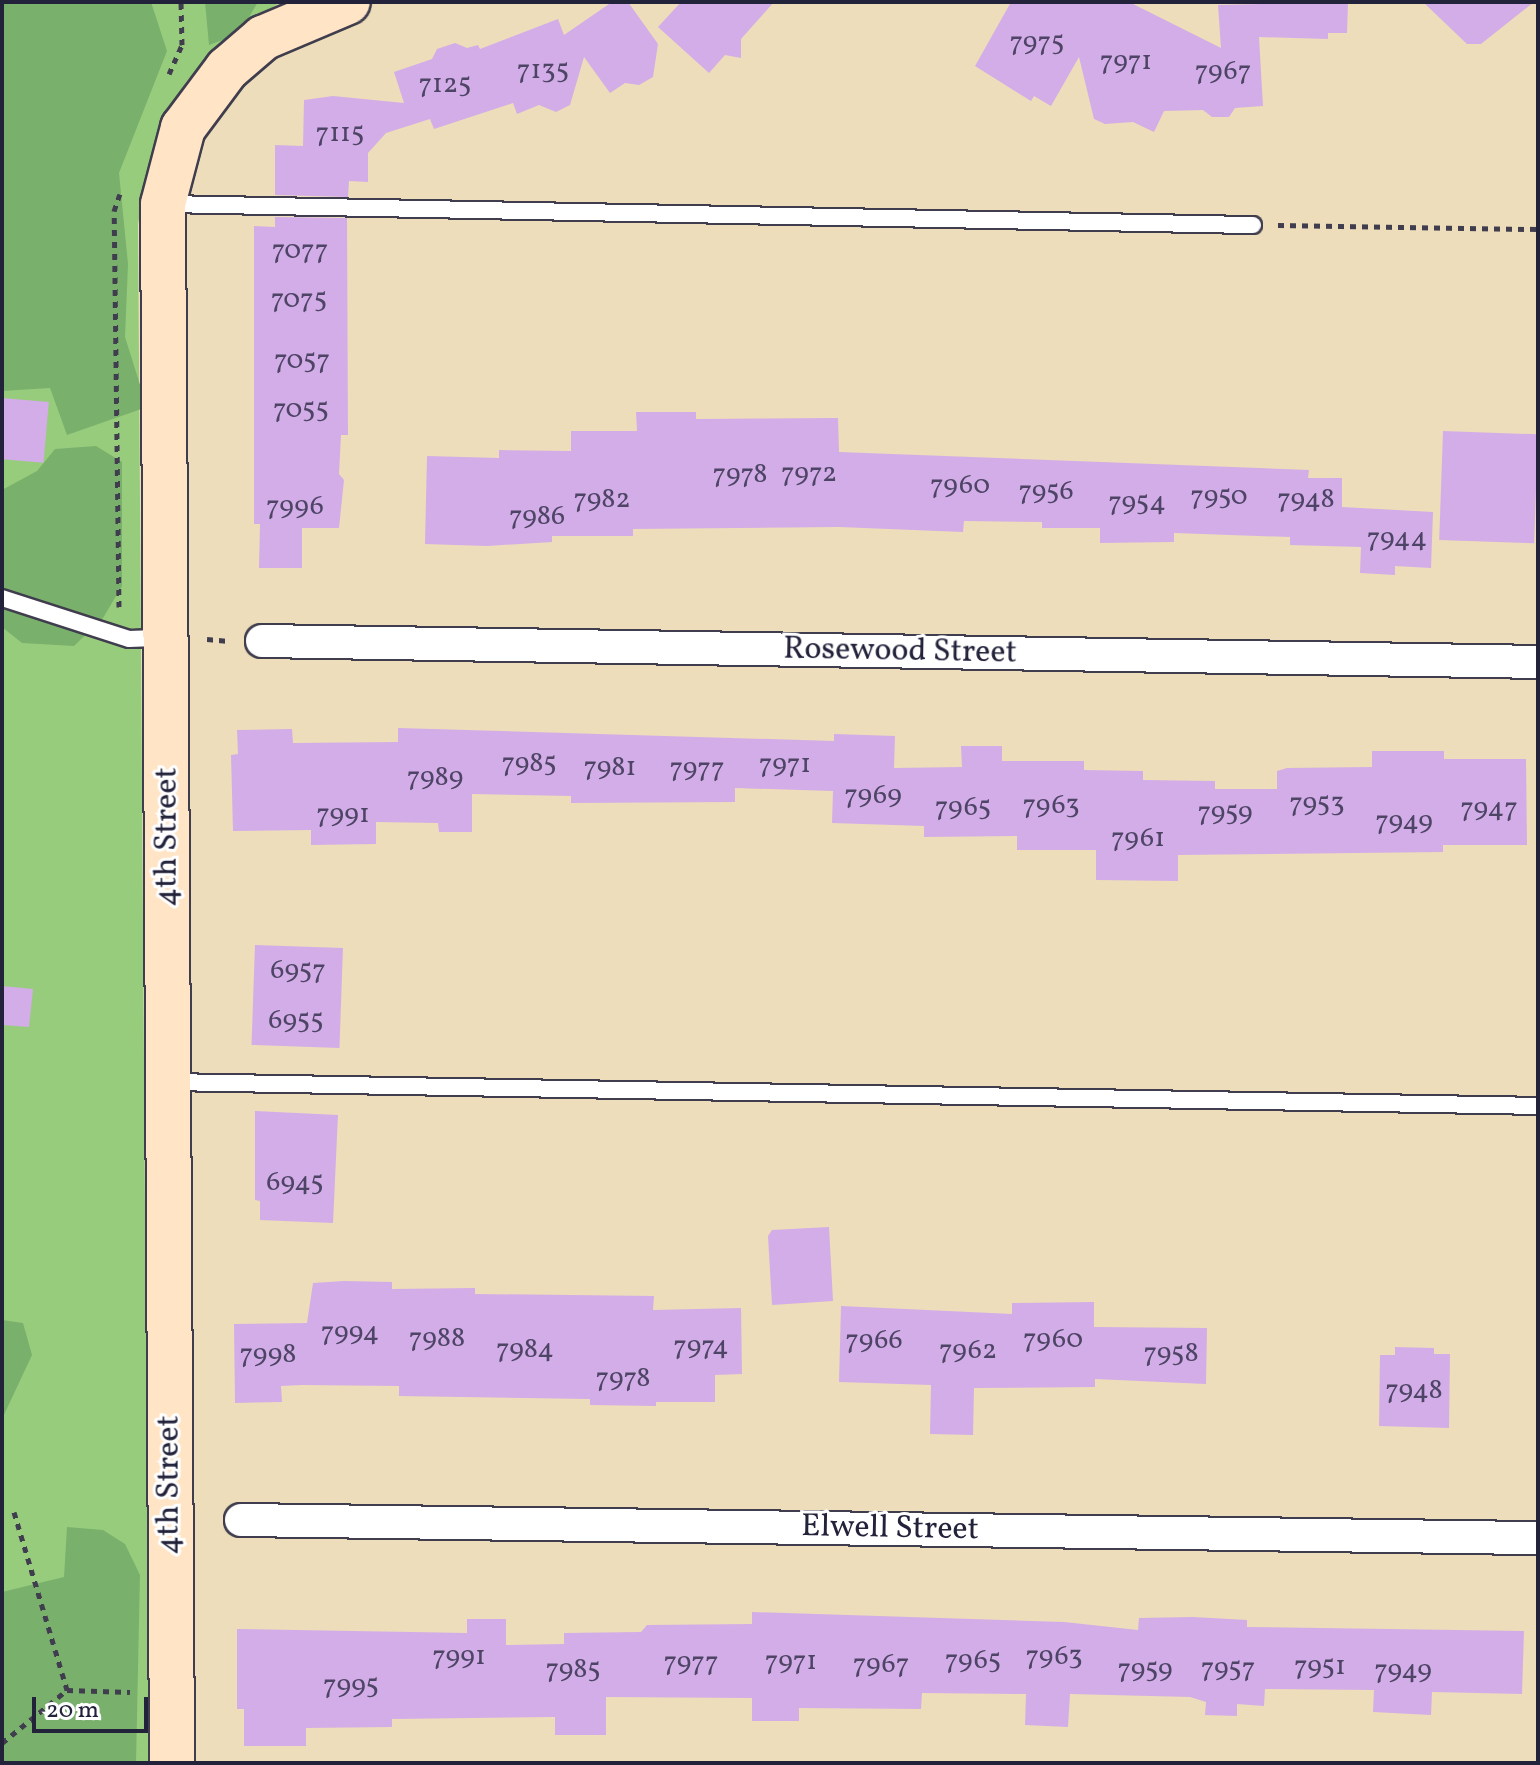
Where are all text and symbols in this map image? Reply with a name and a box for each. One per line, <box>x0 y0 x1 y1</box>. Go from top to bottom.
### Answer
house number: 7975 <box>1010 26 1064 60</box>
house number: 7971 <box>1100 45 1152 79</box>
house number: 7135 <box>517 54 569 88</box>
house number: 7967 <box>1195 55 1251 89</box>
house number: 7125 <box>419 68 471 102</box>
house number: 7115 <box>316 117 364 151</box>
house number: 7077 <box>272 234 328 268</box>
house number: 7075 <box>271 283 327 317</box>
house number: 7057 <box>274 344 330 378</box>
house number: 7055 <box>273 393 329 427</box>
house number: 7972 <box>781 457 837 491</box>
house number: 7978 <box>713 458 767 492</box>
house number: 7960 <box>930 469 990 503</box>
house number: 7956 <box>1018 475 1074 509</box>
house number: 7950 <box>1190 480 1248 514</box>
house number: 7982 <box>573 483 631 517</box>
house number: 7948 <box>1277 483 1335 517</box>
house number: 7954 <box>1108 486 1166 520</box>
house number: 7996 <box>266 490 324 524</box>
house number: 7986 <box>509 500 565 534</box>
house number: 7944 <box>1367 522 1427 556</box>
street label: Rosewood Street <box>783 631 1017 673</box>
house number: 7985 <box>501 747 557 781</box>
house number: 7971 <box>759 748 811 782</box>
house number: 7981 <box>584 751 636 785</box>
house number: 7977 <box>670 752 724 786</box>
house number: 7989 <box>407 761 463 795</box>
street label: 4th Street <box>149 767 187 907</box>
house number: 7969 <box>844 779 902 813</box>
house number: 7953 <box>1289 787 1345 821</box>
house number: 7963 <box>1022 789 1080 823</box>
house number: 7965 <box>935 791 991 825</box>
house number: 7947 <box>1460 792 1518 826</box>
house number: 7959 <box>1198 796 1252 830</box>
house number: 7991 <box>316 798 370 832</box>
house number: 7949 <box>1375 805 1433 839</box>
house number: 7961 <box>1111 822 1165 856</box>
house number: 6957 <box>270 954 326 988</box>
house number: 6955 <box>268 1004 324 1038</box>
house number: 6945 <box>266 1166 324 1200</box>
house number: 7994 <box>321 1316 379 1350</box>
house number: 7988 <box>409 1322 465 1356</box>
house number: 7960 <box>1023 1323 1083 1357</box>
house number: 7966 <box>845 1324 903 1358</box>
house number: 7974 <box>673 1330 729 1364</box>
house number: 7984 <box>496 1333 554 1367</box>
house number: 7962 <box>939 1334 997 1368</box>
house number: 7958 <box>1143 1337 1199 1371</box>
house number: 7998 <box>240 1338 296 1372</box>
house number: 7978 <box>596 1362 650 1396</box>
house number: 7948 <box>1385 1374 1443 1408</box>
street label: 4th Street <box>151 1415 189 1555</box>
street label: Elwell Street <box>801 1508 979 1550</box>
house number: 7991 <box>432 1640 486 1674</box>
house number: 7963 <box>1025 1640 1083 1674</box>
house number: 7965 <box>945 1644 1001 1678</box>
house number: 7971 <box>765 1645 817 1679</box>
house number: 7977 <box>664 1646 718 1680</box>
house number: 7967 <box>853 1648 909 1682</box>
house number: 7951 <box>1294 1650 1346 1684</box>
house number: 7957 <box>1201 1652 1255 1686</box>
house number: 7985 <box>545 1653 601 1687</box>
house number: 7959 <box>1118 1653 1172 1687</box>
house number: 7949 <box>1374 1654 1432 1688</box>
house number: 7995 <box>323 1669 379 1703</box>
scale bar <box>36 1681 152 1731</box>
text: 20 m <box>46 1694 99 1728</box>

